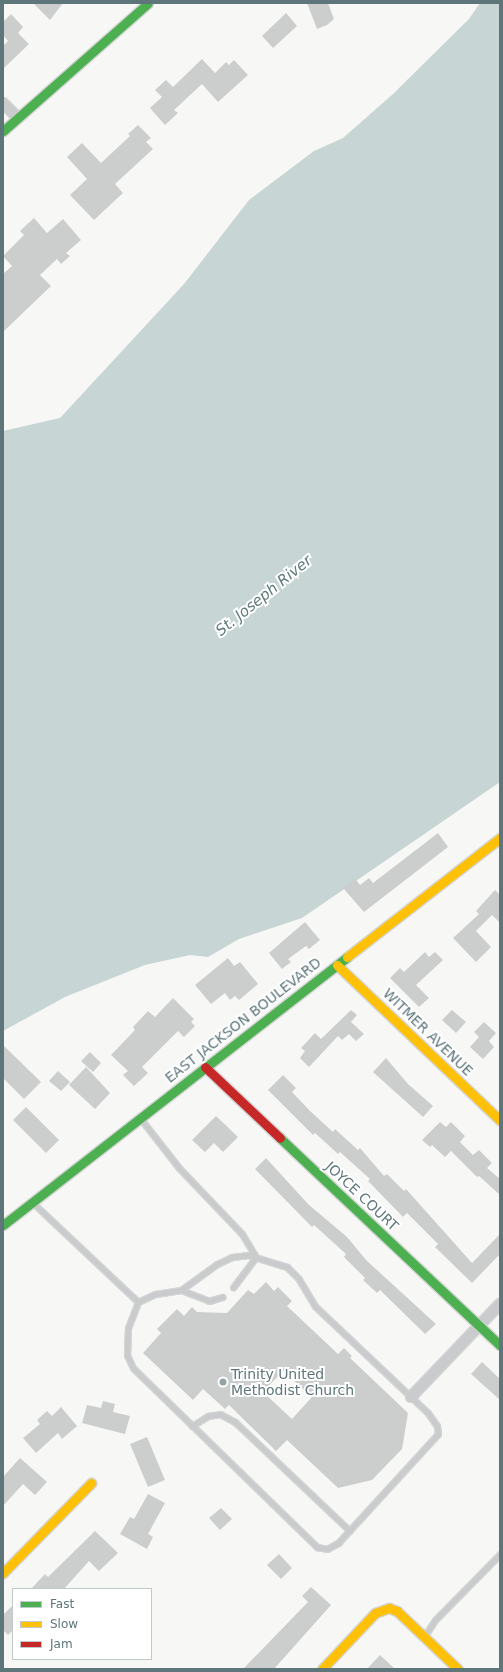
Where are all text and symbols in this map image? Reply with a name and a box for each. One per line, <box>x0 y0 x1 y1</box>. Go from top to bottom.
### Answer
water label: St. Joseph River <box>212 552 316 640</box>
street label: EAST JACKSON BOULEVARD <box>162 954 324 1086</box>
street label: WITMER AVENUE <box>380 985 476 1079</box>
street label: JOYCE COURT <box>322 1158 402 1234</box>
place label: Trinity United Methodist Church <box>231 1366 354 1398</box>
marker: Trinity United Methodist Church <box>218 1377 228 1387</box>
legend <box>12 1588 152 1660</box>
text: Fast <box>50 1597 74 1611</box>
text: Slow <box>50 1617 78 1631</box>
text: Jam <box>50 1637 73 1651</box>

